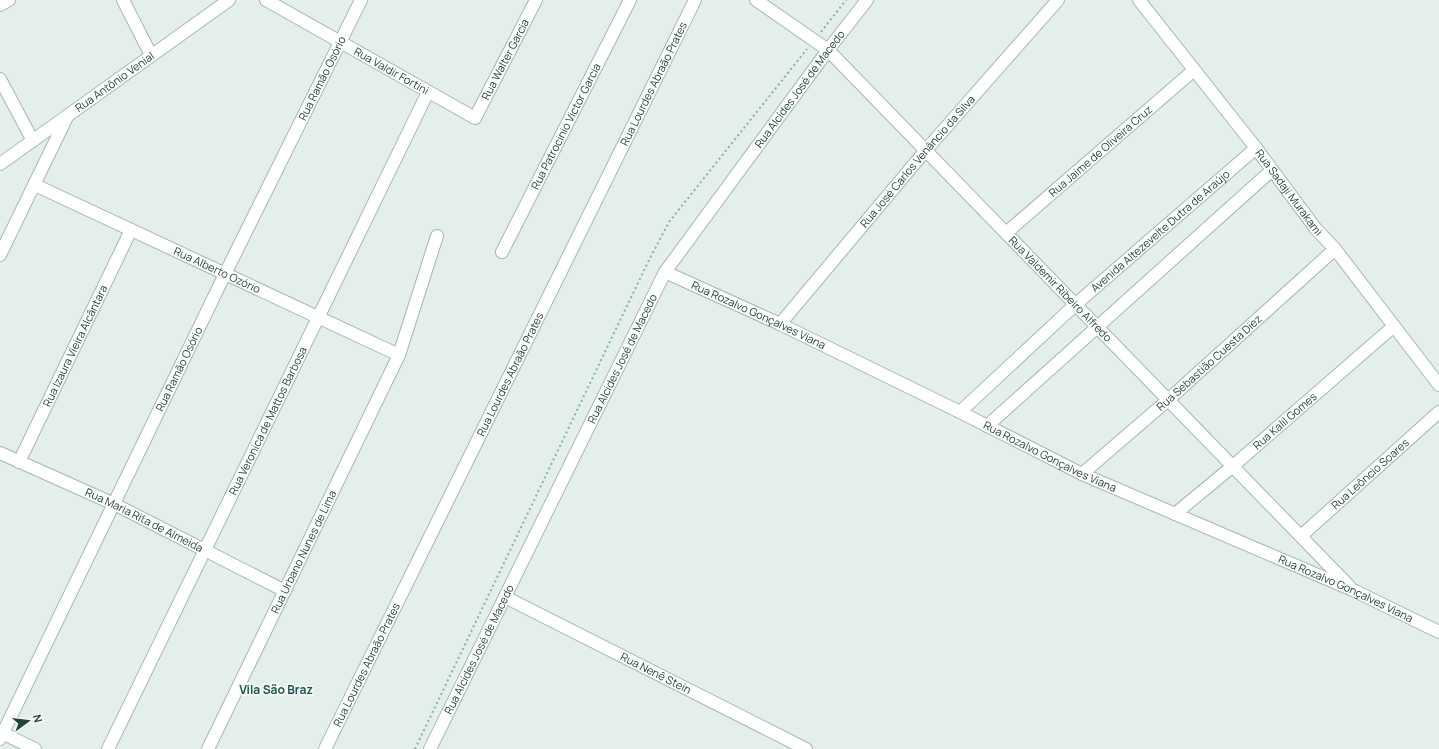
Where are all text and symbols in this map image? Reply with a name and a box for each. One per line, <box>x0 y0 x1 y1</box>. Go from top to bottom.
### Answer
street label: Rua Walter Garcia <box>478 16 532 102</box>
street label: Rua Lourdes Abraão Prates <box>616 19 690 148</box>
street label: Rua Alcídes José de Macedo <box>751 26 848 151</box>
street label: Rua Ramão Osório <box>294 33 349 123</box>
street label: Rua Valdir Fortini <box>351 43 432 98</box>
street label: Rua Antônio Venial <box>72 48 157 115</box>
street label: Rua Patrocinio Victor Garcia <box>527 60 604 192</box>
street label: Rua José Carlos Venâncio da Silva <box>856 92 978 230</box>
street label: Rua Jaime de Oliveira Cruz <box>1045 102 1155 200</box>
street label: Rua Sadaji Murakami <box>1252 146 1326 239</box>
street label: Avenida Altezevelte Dutra de Araújo <box>1087 166 1233 295</box>
street label: Rua Valdemir Ribeiro Alfredo <box>1006 233 1116 345</box>
street label: Rua Alberto Ozório <box>172 243 264 297</box>
street label: Rua Rozalvo Gonçalves Viana <box>689 277 828 352</box>
street label: Rua Izaura Vieira Alcântara <box>39 282 110 409</box>
street label: Rua Alcídes José de Macedo <box>584 291 660 426</box>
street label: Rua Lourdes Abraão Prates <box>473 309 547 439</box>
street label: Rua Sebastião Cuesta Diez <box>1153 311 1265 414</box>
street label: Rua Ramão Osório <box>152 324 206 414</box>
street label: Rua Veronica de Mattos Barbosa <box>225 344 310 497</box>
street label: Rua Kalil Gomes <box>1249 388 1320 453</box>
street label: Rua Rozalvo Gonçalves Viana <box>981 417 1119 495</box>
street label: Rua Leôncio Soares <box>1328 434 1412 512</box>
street label: Rua Maria Rita de Almeida <box>83 484 206 555</box>
street label: Rua Urbano Nunes de Lima <box>267 488 339 616</box>
street label: Rua Rozalvo Gonçalves Viana <box>1276 551 1416 625</box>
street label: Rua Alcídes José de Macedo <box>440 581 517 717</box>
street label: Rua Lourdes Abraão Prates <box>329 600 403 729</box>
street label: Rua Nenê Stein <box>618 649 694 697</box>
district label: Vila São Braz <box>239 681 313 698</box>
north arrow <box>8 701 48 741</box>
text: N <box>30 713 46 724</box>

